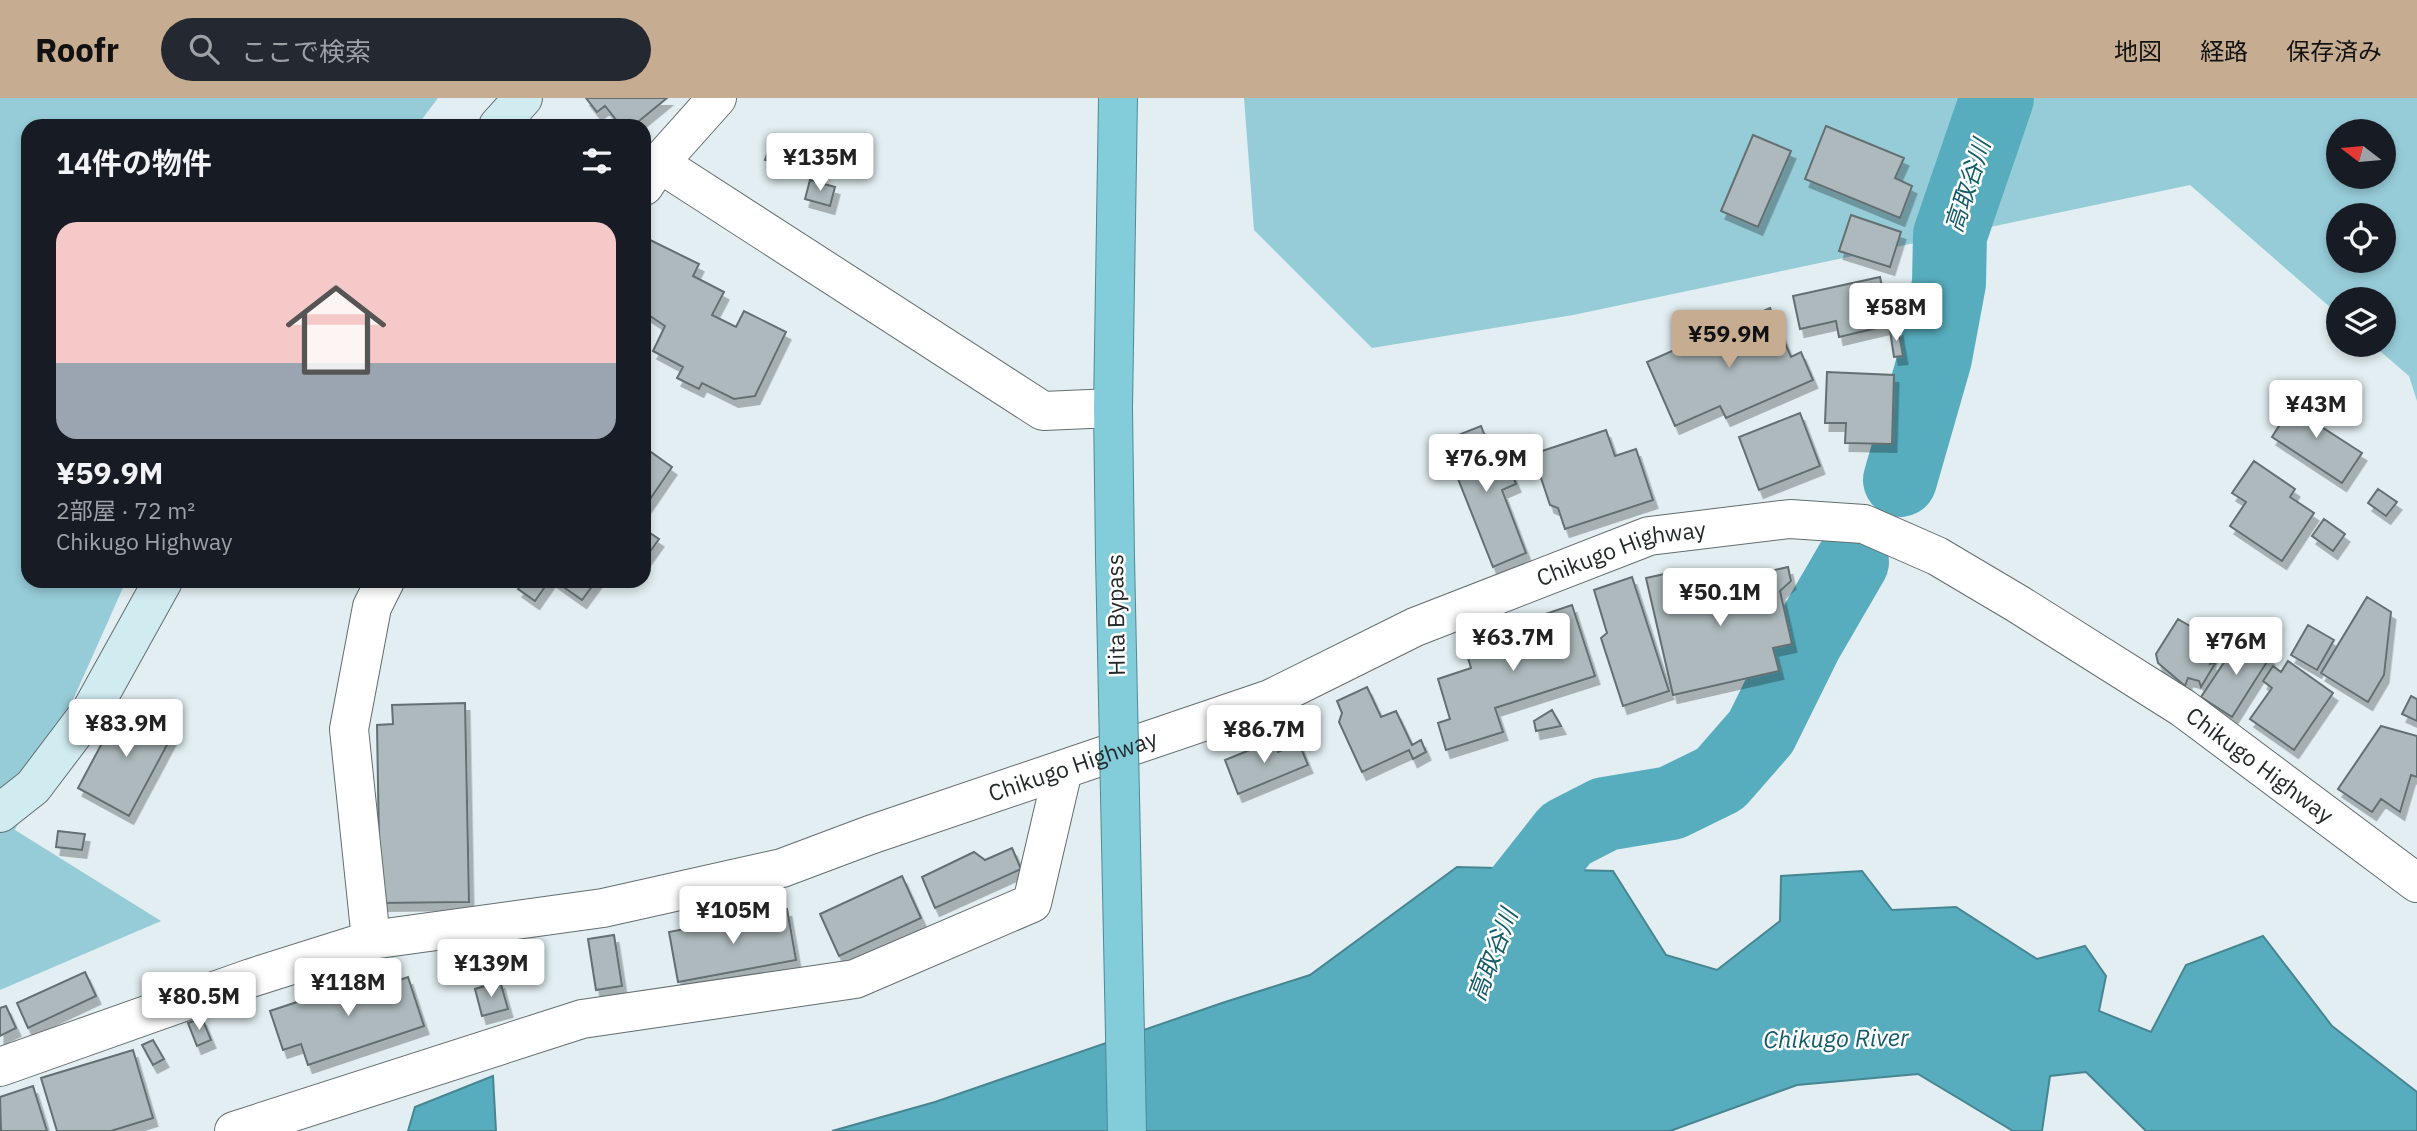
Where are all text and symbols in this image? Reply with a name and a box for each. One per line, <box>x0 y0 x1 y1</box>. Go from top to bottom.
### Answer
search box <box>161 18 651 81</box>
text: Roofr <box>35 28 119 71</box>
icon: search <box>185 30 223 68</box>
text: ここで検索 <box>241 34 371 68</box>
text: 地図 <box>2114 35 2162 67</box>
text: 経路 <box>2200 35 2248 67</box>
text: 保存済み <box>2286 35 2382 67</box>
north arrow <box>2326 119 2396 189</box>
map controls <box>2326 119 2396 357</box>
water label: 高取谷川 <box>1937 132 1998 236</box>
pin: ¥135M <box>771 134 869 193</box>
text: ¥135M <box>782 141 858 171</box>
icon: filters <box>578 142 616 180</box>
text: 14件の物件 <box>56 143 212 182</box>
button: locate <box>2326 203 2396 273</box>
icon: home <box>273 267 399 393</box>
pin: ¥58M <box>1855 284 1937 343</box>
button: layers <box>2326 287 2396 357</box>
text: ¥58M <box>1865 291 1927 321</box>
pin: ¥59.9M <box>1672 310 1786 370</box>
text: ¥59.9M <box>1688 318 1770 348</box>
pin: ¥43M <box>2275 380 2357 440</box>
text: ¥43M <box>2285 388 2347 418</box>
pin: ¥76.9M <box>1429 434 1543 494</box>
text: ¥76.9M <box>1445 442 1527 472</box>
text: ¥59.9M <box>56 453 163 492</box>
text: 2部屋 · 72 m² <box>56 495 195 525</box>
street label: Chikugo Highway <box>1532 513 1708 592</box>
text: Chikugo Highway <box>56 526 233 556</box>
street label: Hita Bypass <box>1099 554 1131 676</box>
pin: ¥50.1M <box>1663 568 1777 628</box>
text: ¥50.1M <box>1679 576 1761 606</box>
pin: ¥63.7M <box>1456 614 1570 673</box>
pin: ¥76M <box>2195 618 2277 677</box>
text: ¥63.7M <box>1472 621 1554 651</box>
text: ¥76M <box>2205 625 2267 655</box>
pin: ¥83.9M <box>69 700 183 759</box>
street label: Chikugo Highway <box>2180 700 2340 830</box>
pin: ¥86.7M <box>1207 706 1321 765</box>
text: ¥83.9M <box>85 707 167 737</box>
text: ¥86.7M <box>1223 713 1305 743</box>
street label: Chikugo Highway <box>984 722 1161 808</box>
pin: ¥105M <box>684 886 782 946</box>
text: ¥105M <box>695 894 771 924</box>
water label: 高取谷川 <box>1460 901 1525 1005</box>
pin: ¥139M <box>442 940 540 999</box>
text: ¥139M <box>453 947 529 977</box>
pin: ¥118M <box>299 958 397 1018</box>
text: ¥118M <box>310 966 386 996</box>
pin: ¥80.5M <box>142 972 256 1032</box>
text: ¥80.5M <box>158 980 240 1010</box>
water label: Chikugo River <box>1763 1021 1910 1055</box>

